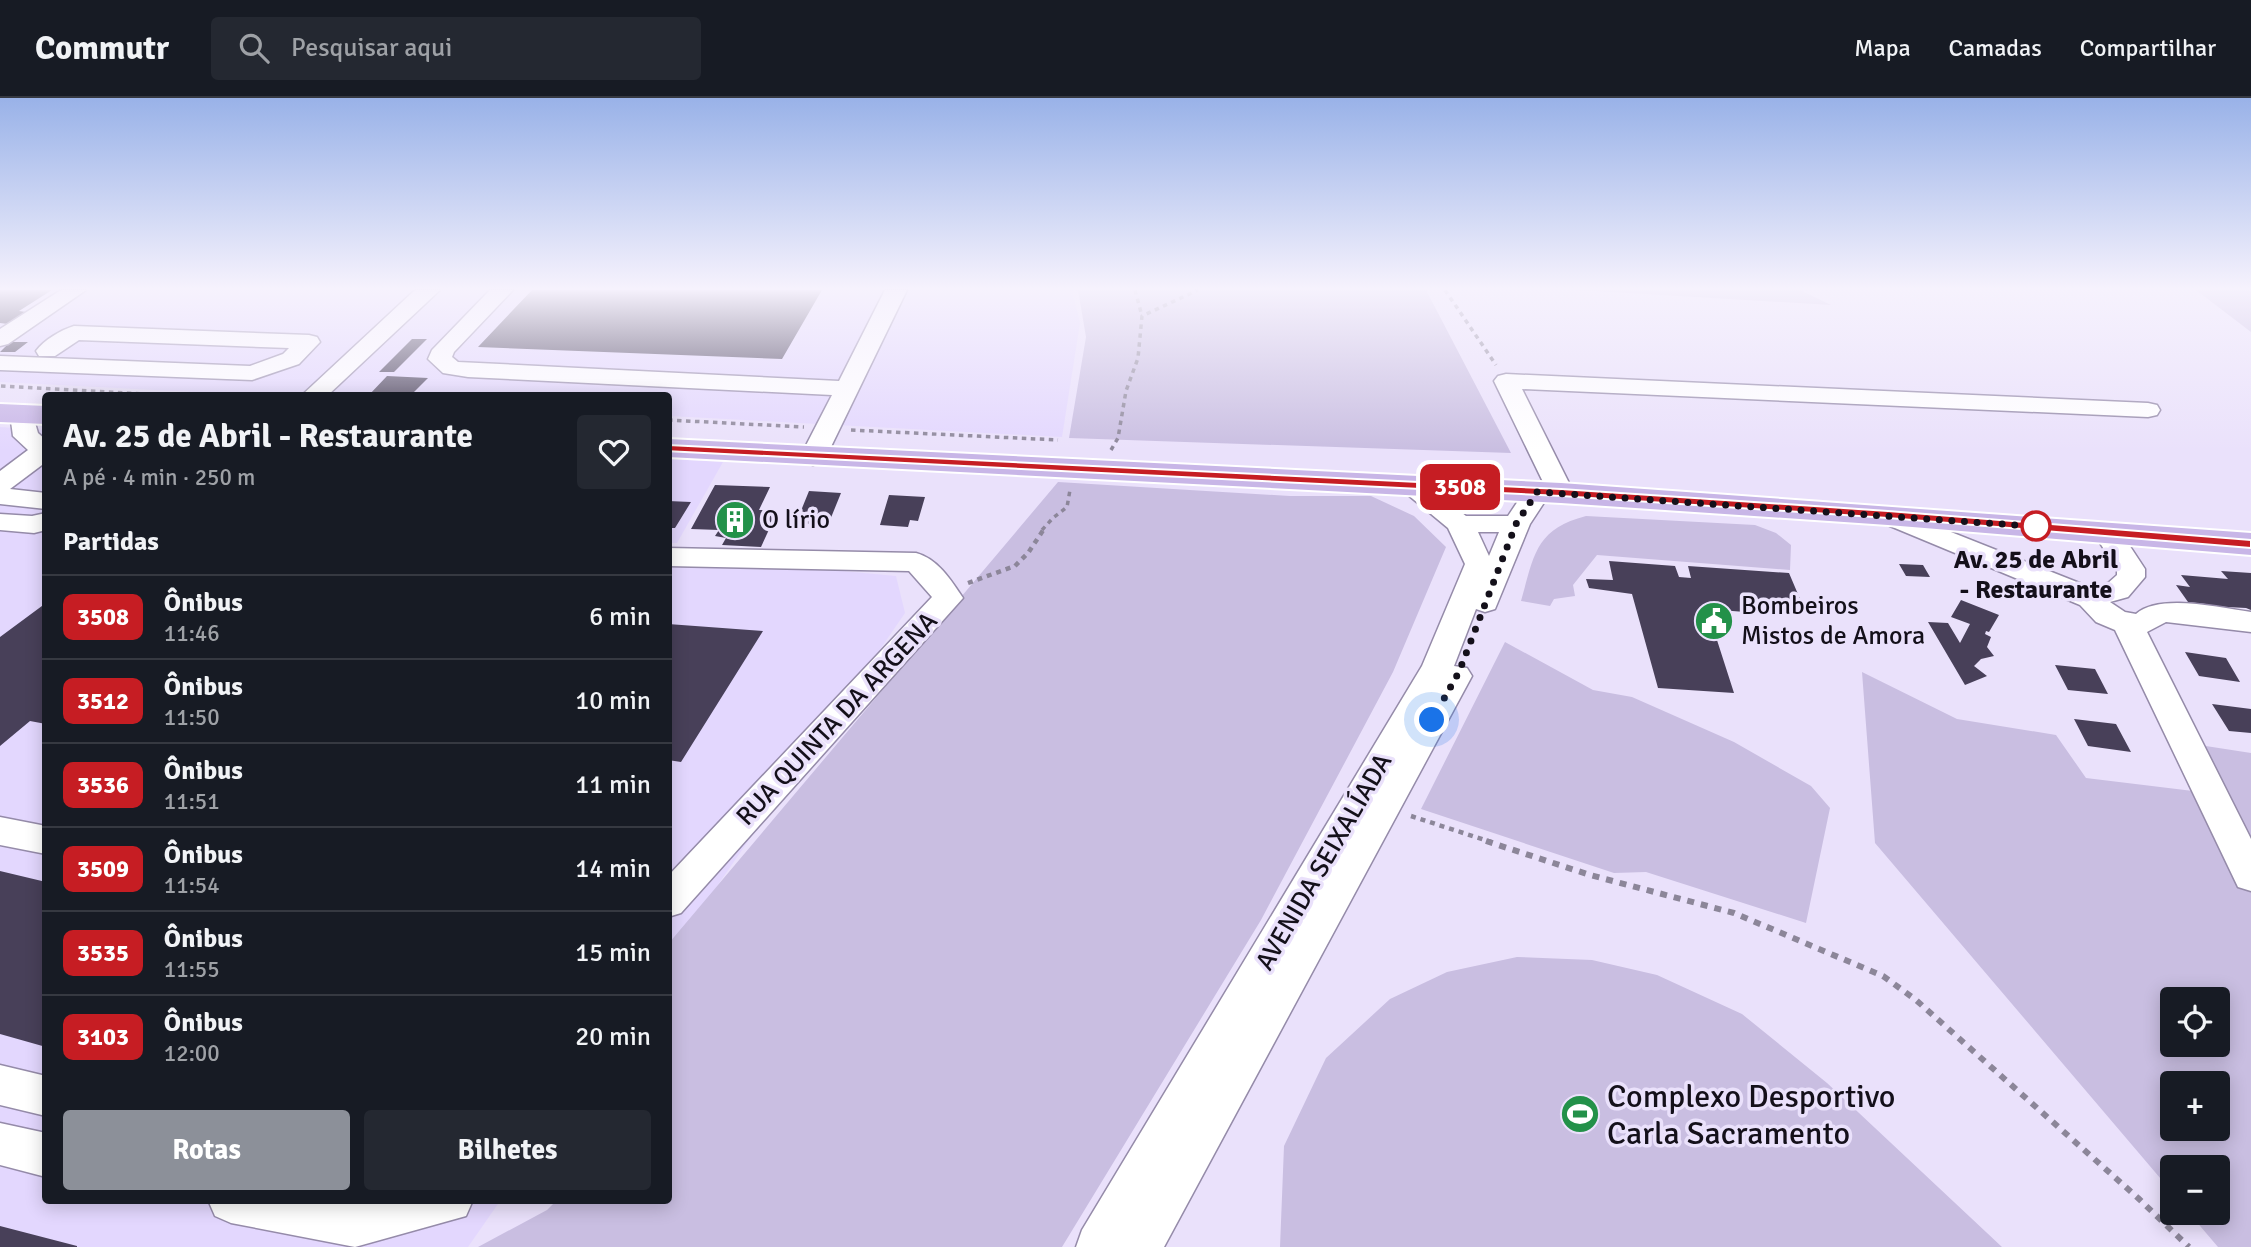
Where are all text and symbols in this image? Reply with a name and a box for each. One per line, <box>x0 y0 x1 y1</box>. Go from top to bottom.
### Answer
search box <box>211 17 701 80</box>
text: Commutr <box>35 28 169 69</box>
icon: search <box>235 29 273 67</box>
text: Pesquisar aqui <box>291 32 452 64</box>
text: Mapa <box>1854 33 1911 63</box>
text: Camadas <box>1949 33 2042 63</box>
text: Compartilhar <box>2080 33 2216 63</box>
button: heart <box>577 415 651 489</box>
text: Av. 25 de Abril - Restaurante <box>63 416 473 457</box>
text: A pé · 4 min · 250 m <box>63 463 255 492</box>
line badge: 3508 <box>1411 464 1509 510</box>
text: 3508 <box>1434 472 1486 502</box>
building icon: O lírio <box>714 499 756 541</box>
place label: O lírio <box>762 504 830 536</box>
marker: Av. 25 de Abril - Restaurante <box>2021 511 2051 541</box>
text: Partidas <box>63 526 159 558</box>
place label: Av. 25 de Abril - Restaurante <box>1954 544 2118 606</box>
text: Ônibus <box>164 587 243 619</box>
place label: Bombeiros Mistos de Amora <box>1741 590 1925 652</box>
public building icon: Bombeiros Mistos de Amora <box>1693 600 1735 642</box>
text: 6 min <box>589 601 651 633</box>
text: 3508 <box>77 602 129 632</box>
street label: RUA QUINTA DA ARGENA <box>730 605 944 832</box>
text: 11:46 <box>164 619 220 648</box>
text: Ônibus <box>164 671 243 703</box>
text: 10 min <box>575 685 651 717</box>
text: 3512 <box>77 686 129 716</box>
your location <box>1414 702 1449 737</box>
text: 11:50 <box>164 703 220 732</box>
street label: AVENIDA SEIXALÍADA <box>1249 748 1399 976</box>
text: Ônibus <box>164 755 243 787</box>
text: 11 min <box>575 769 651 801</box>
text: 3536 <box>77 770 129 800</box>
text: 11:51 <box>164 787 220 816</box>
text: Ônibus <box>164 839 243 871</box>
text: 14 min <box>575 853 651 885</box>
text: 3509 <box>77 854 129 884</box>
text: 11:54 <box>164 871 220 900</box>
text: Ônibus <box>164 923 243 955</box>
text: 15 min <box>575 937 651 969</box>
text: 3535 <box>77 938 129 968</box>
text: 11:55 <box>164 955 220 984</box>
map controls <box>2160 987 2230 1225</box>
button: locate <box>2160 987 2230 1057</box>
text: Ônibus <box>164 1007 243 1039</box>
text: 20 min <box>575 1021 651 1053</box>
text: 3103 <box>77 1022 129 1052</box>
text: 12:00 <box>164 1039 220 1068</box>
button: + <box>2160 1071 2230 1141</box>
place label: Complexo Desportivo Carla Sacramento <box>1607 1077 1895 1153</box>
sports icon: Complexo Desportivo Carla Sacramento <box>1559 1093 1601 1135</box>
button: Rotas <box>63 1110 350 1190</box>
button: Bilhetes <box>364 1110 651 1190</box>
button: − <box>2160 1155 2230 1225</box>

